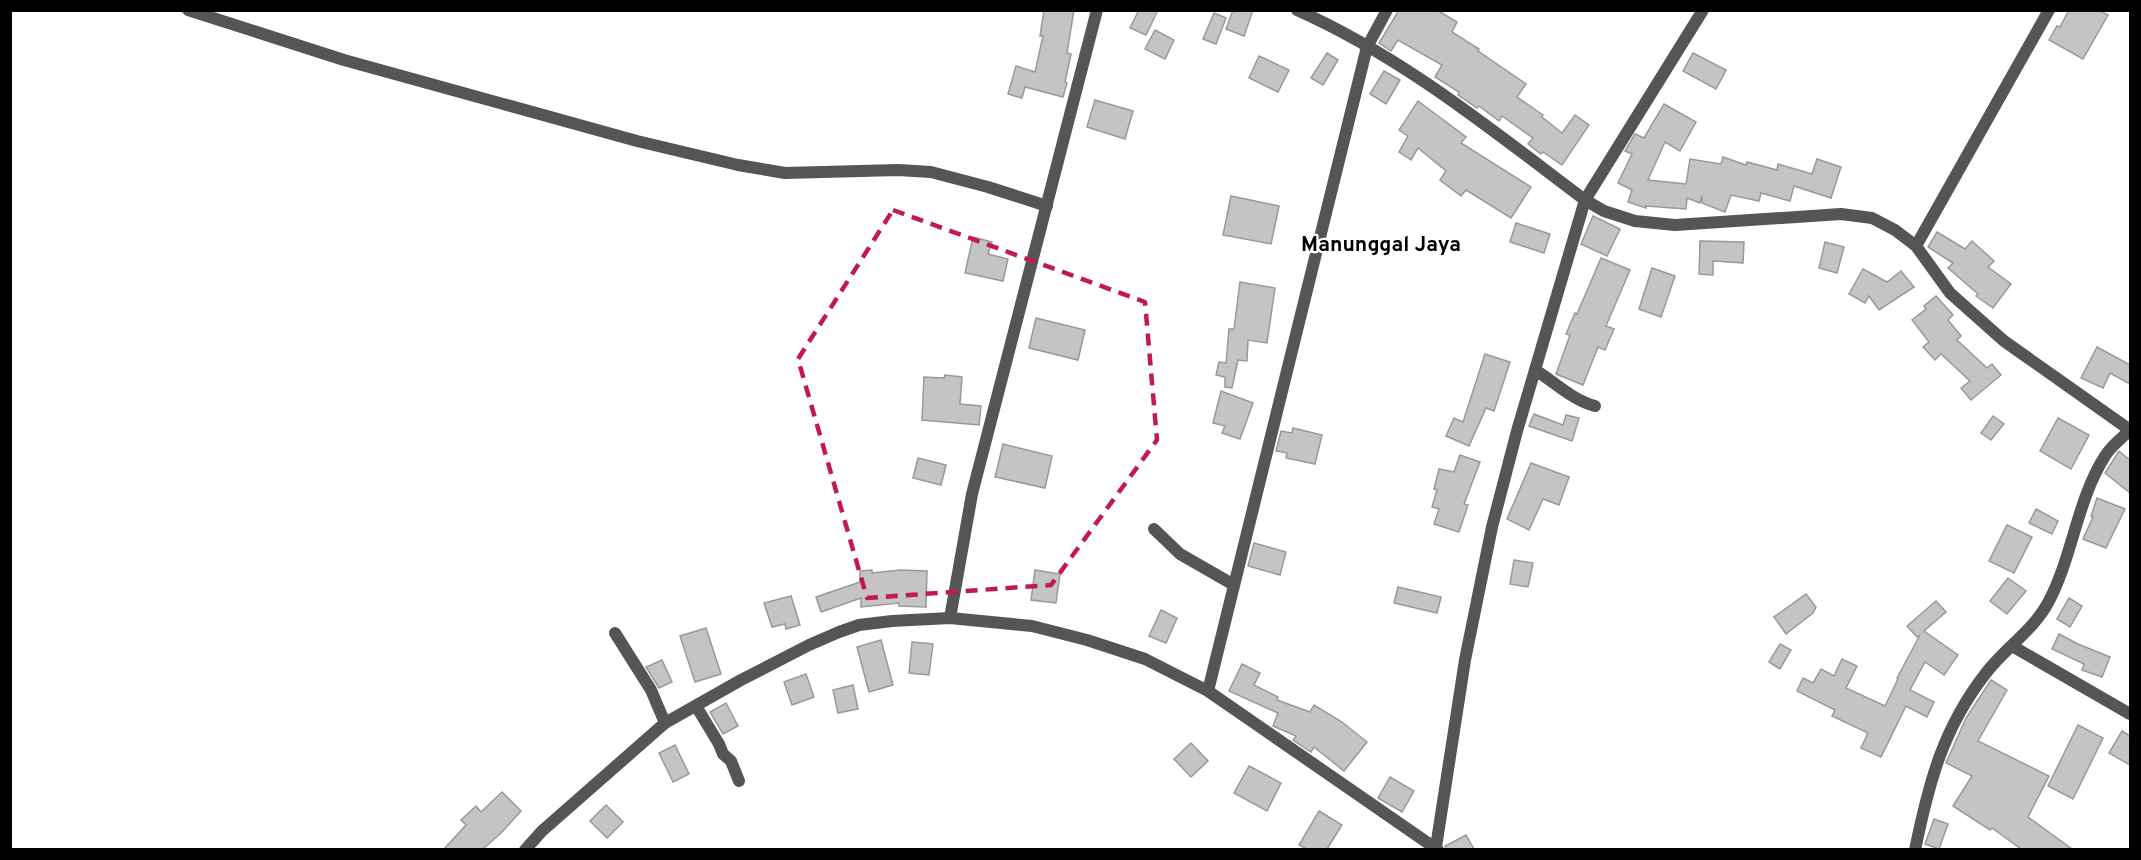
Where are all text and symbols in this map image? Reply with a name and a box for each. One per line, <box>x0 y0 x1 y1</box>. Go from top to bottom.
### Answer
district label: Manunggal Jaya <box>1301 232 1461 259</box>

